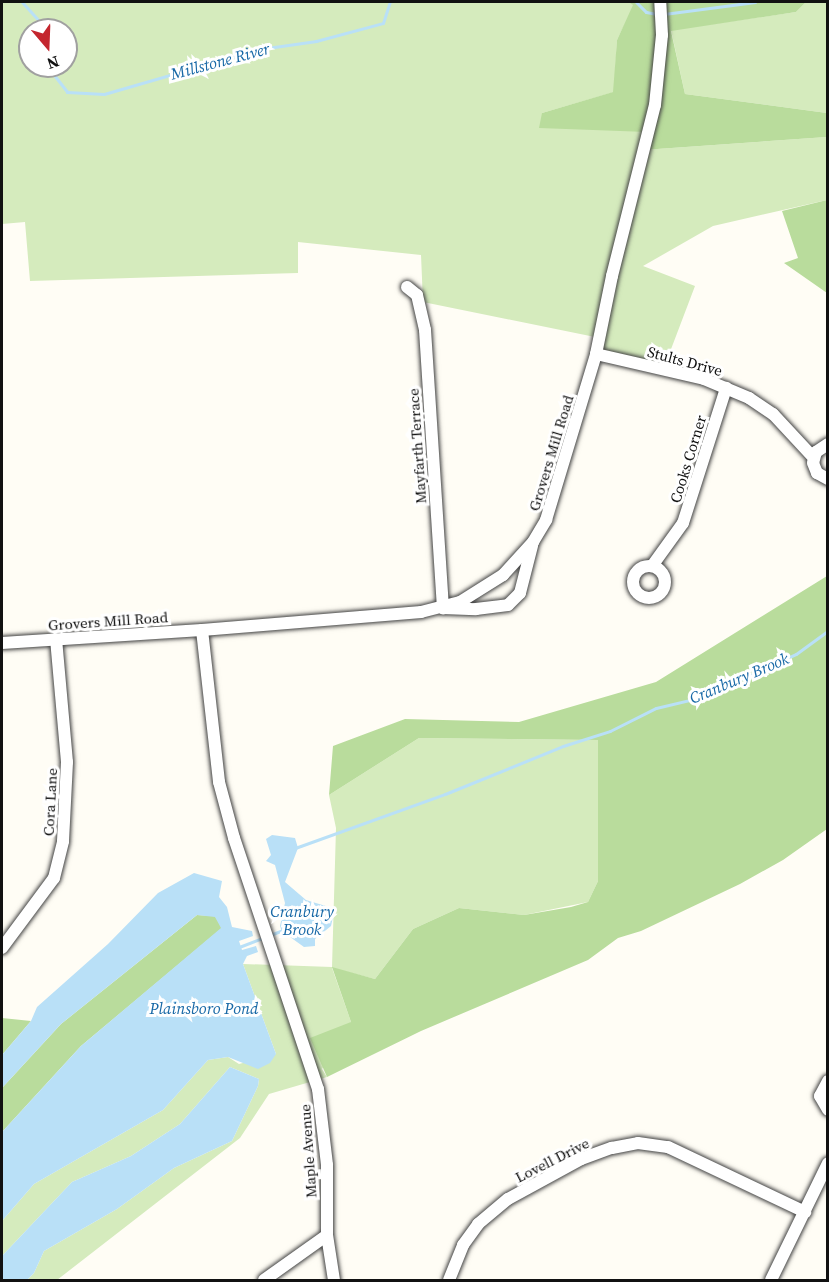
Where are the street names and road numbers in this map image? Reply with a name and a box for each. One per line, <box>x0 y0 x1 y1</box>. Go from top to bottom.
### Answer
street label: Stults Drive <box>646 342 724 380</box>
street label: Mayfarth Terrace <box>404 387 430 505</box>
street label: Grovers Mill Road <box>525 393 577 513</box>
street label: Cooks Corner <box>666 413 710 505</box>
street label: Grovers Mill Road <box>47 608 169 634</box>
street label: Cora Lane <box>39 767 61 837</box>
street label: Maple Avenue <box>296 1103 320 1199</box>
street label: Lovell Drive <box>512 1134 592 1186</box>

